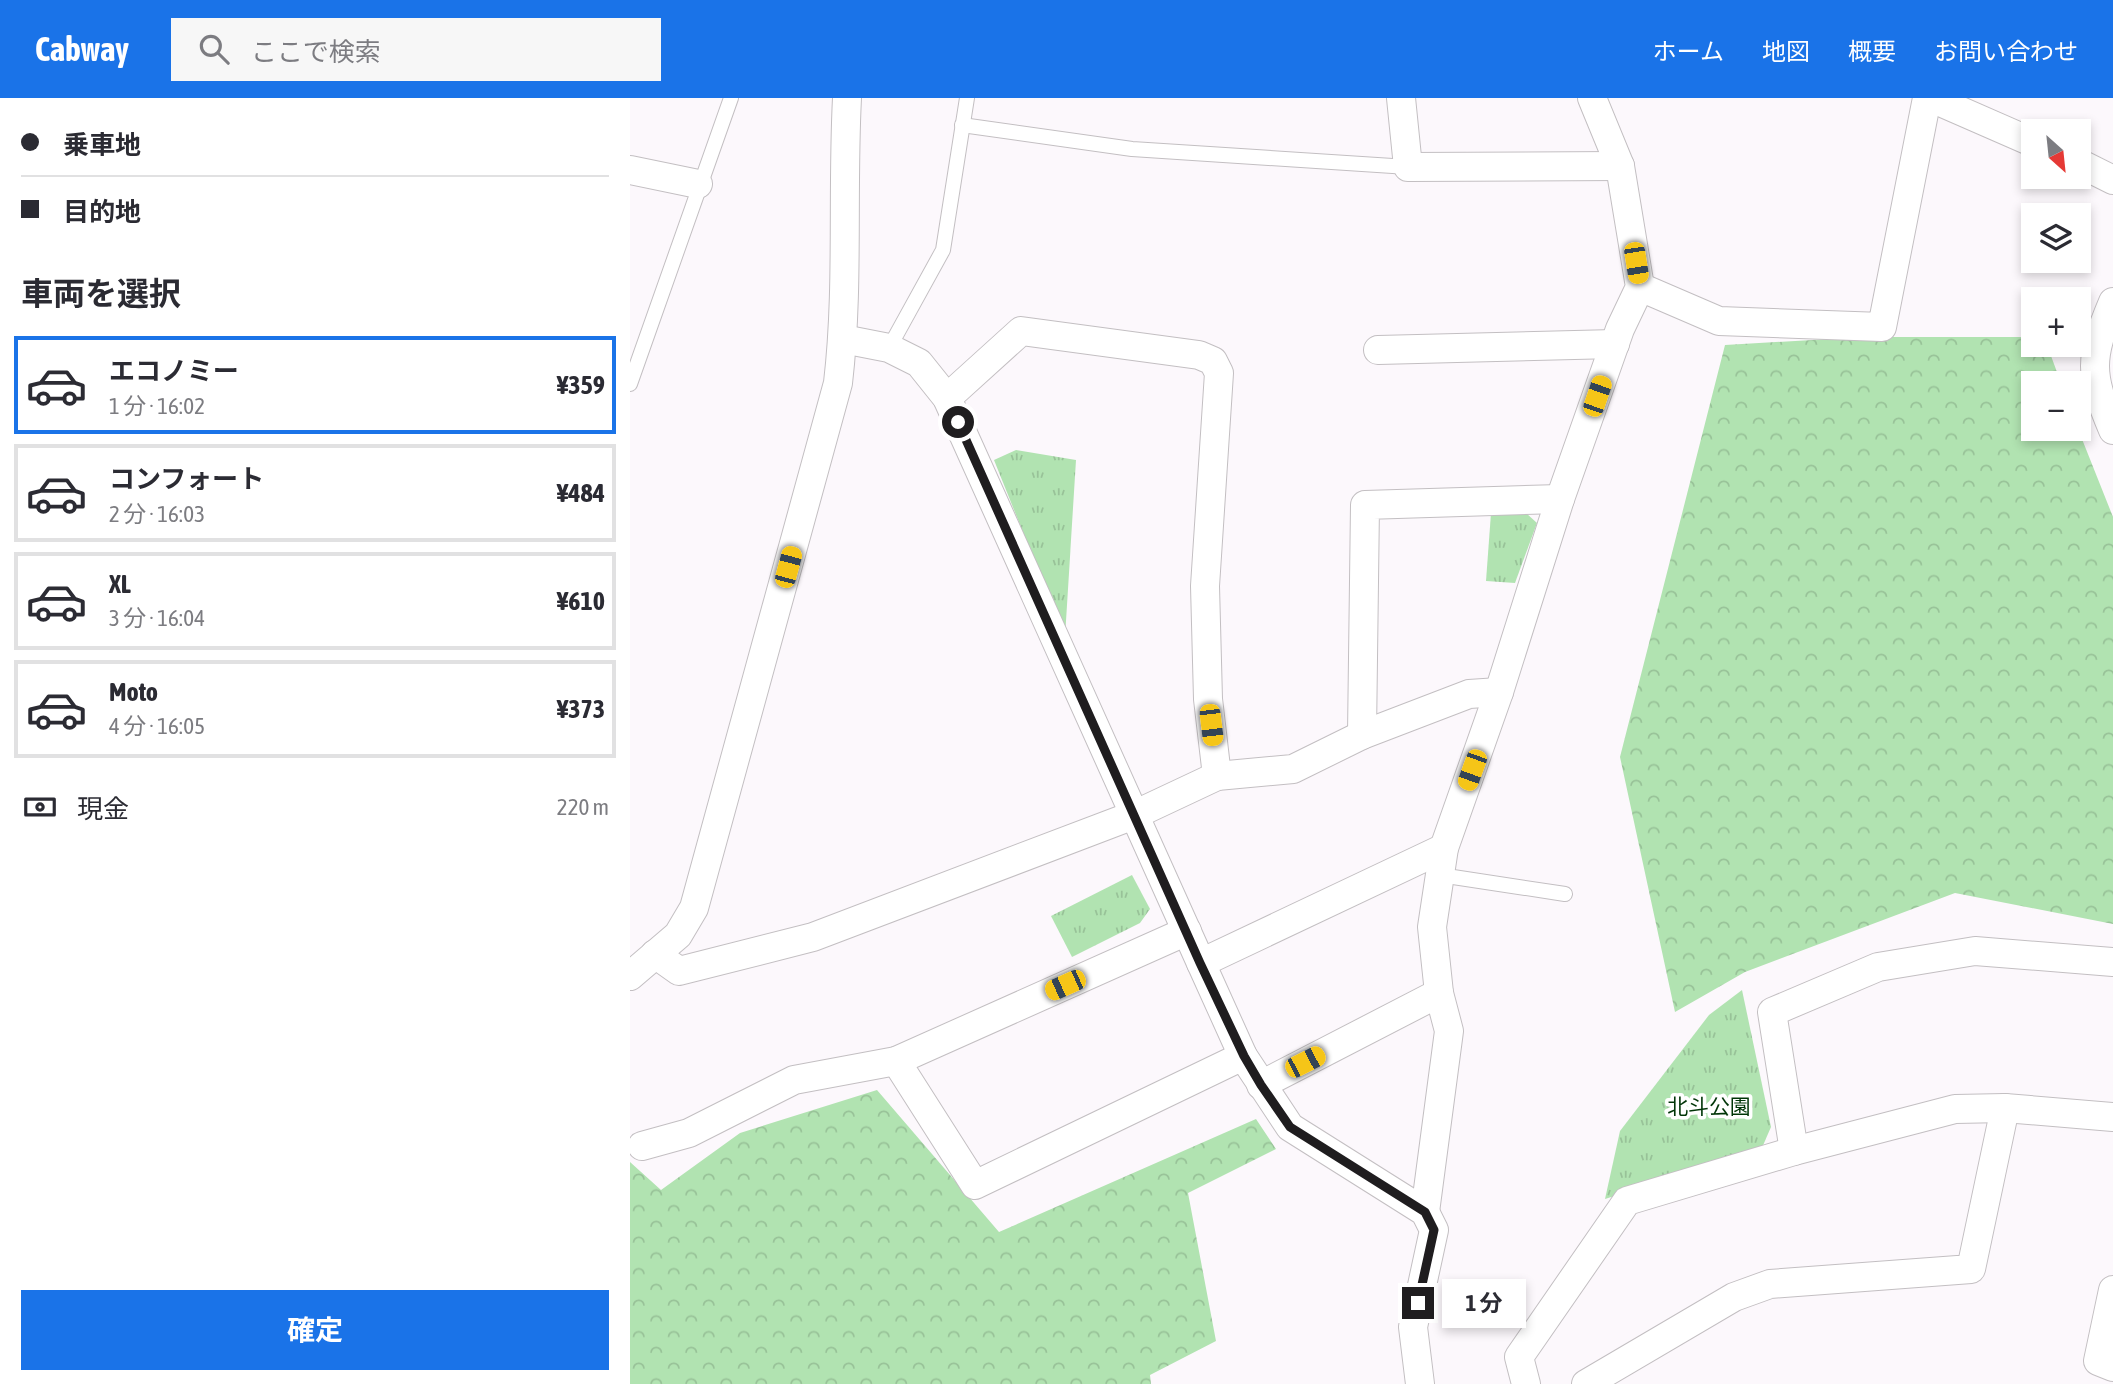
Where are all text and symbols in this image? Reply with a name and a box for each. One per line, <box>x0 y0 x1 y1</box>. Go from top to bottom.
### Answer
search box <box>171 18 661 81</box>
text: Cabway <box>35 30 129 68</box>
icon: search <box>195 30 233 68</box>
text: ここで検索 <box>251 37 381 67</box>
text: ホーム <box>1653 38 1724 65</box>
text: 地図 <box>1762 38 1810 65</box>
text: 概要 <box>1848 38 1896 65</box>
text: お問い合わせ <box>1934 38 2078 65</box>
north arrow <box>2021 119 2091 189</box>
map controls <box>2021 119 2091 441</box>
text: 乗車地 <box>63 130 141 160</box>
text: 目的地 <box>63 197 141 227</box>
button: layers <box>2021 203 2091 273</box>
car <box>1623 241 1650 285</box>
text: 車両を選択 <box>21 275 181 312</box>
button: + <box>2021 287 2091 357</box>
icon: car <box>25 354 88 417</box>
text: エコノミー <box>109 356 239 386</box>
text: ¥359 <box>557 370 605 400</box>
button: − <box>2021 371 2091 441</box>
car <box>1581 373 1614 419</box>
text: 1 分 · 16:02 <box>109 393 205 419</box>
route start <box>942 406 974 438</box>
icon: car <box>25 462 88 525</box>
text: コンフォート <box>109 464 264 494</box>
text: ¥484 <box>557 478 605 508</box>
text: 2 分 · 16:03 <box>109 501 205 527</box>
car <box>773 544 804 590</box>
text: XL <box>109 569 131 599</box>
icon: car <box>25 570 88 633</box>
text: ¥610 <box>557 586 605 616</box>
text: 3 分 · 16:04 <box>109 605 205 631</box>
text: Moto <box>109 677 158 707</box>
icon: car <box>25 678 88 741</box>
text: ¥373 <box>557 694 605 724</box>
car <box>1199 703 1224 747</box>
text: 4 分 · 16:05 <box>109 713 205 739</box>
car <box>1455 747 1490 793</box>
icon: cash <box>21 788 59 826</box>
text: 現金 <box>77 794 129 824</box>
text: 220 m <box>557 794 609 820</box>
car <box>1042 967 1089 1003</box>
car <box>1282 1043 1329 1081</box>
park label: 北斗公園 <box>1667 1094 1751 1118</box>
callout: 1 分 <box>1442 1278 1526 1328</box>
route end <box>1402 1287 1434 1319</box>
button: 確定 <box>21 1290 609 1370</box>
text: 1 分 <box>1466 1290 1502 1316</box>

